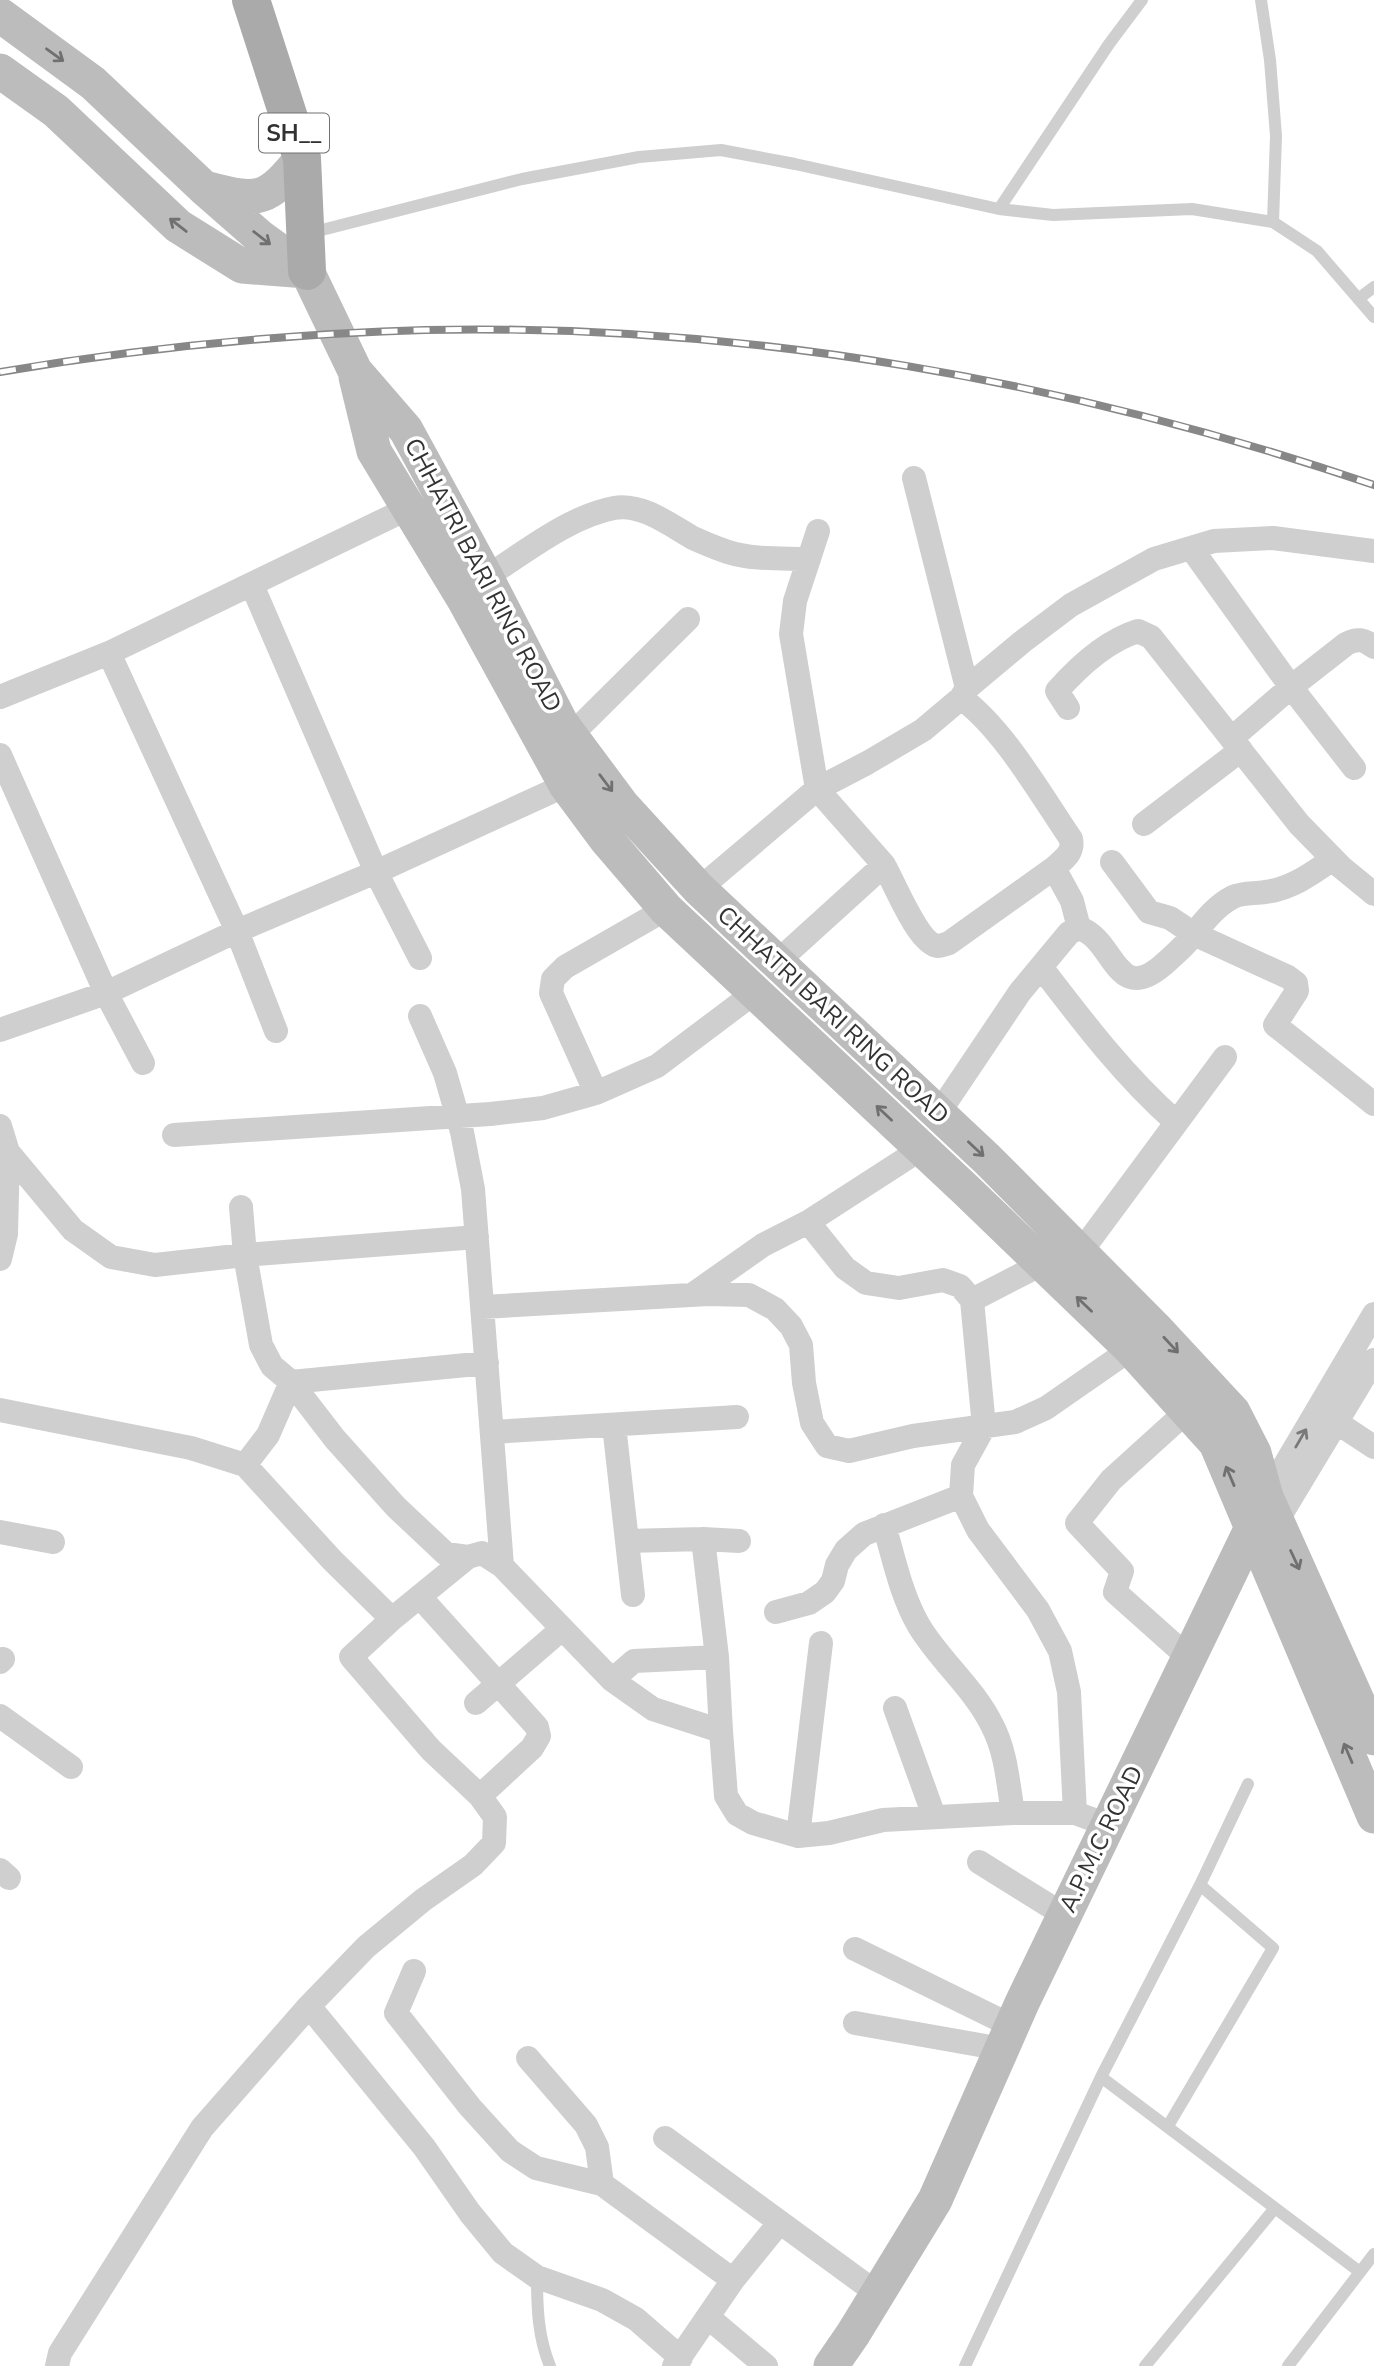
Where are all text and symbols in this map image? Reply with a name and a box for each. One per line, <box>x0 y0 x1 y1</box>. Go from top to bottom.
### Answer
one-way arrow <box>45 48 64 62</box>
road number: SH__ <box>259 114 329 152</box>
one-way arrow <box>169 218 188 233</box>
one-way arrow <box>253 230 271 245</box>
street label: CHHATRI BARI RING ROAD <box>397 432 569 718</box>
one-way arrow <box>598 773 613 792</box>
street label: CHHATRI BARI RING ROAD <box>710 899 956 1131</box>
one-way arrow <box>875 1105 892 1122</box>
one-way arrow <box>967 1141 984 1158</box>
one-way arrow <box>1075 1296 1093 1312</box>
one-way arrow <box>1163 1336 1179 1354</box>
one-way arrow <box>1294 1429 1308 1449</box>
one-way arrow <box>1223 1466 1236 1487</box>
one-way arrow <box>1289 1549 1302 1570</box>
one-way arrow <box>1340 1742 1353 1764</box>
street label: A.P.M.C ROAD <box>1052 1760 1150 1918</box>

